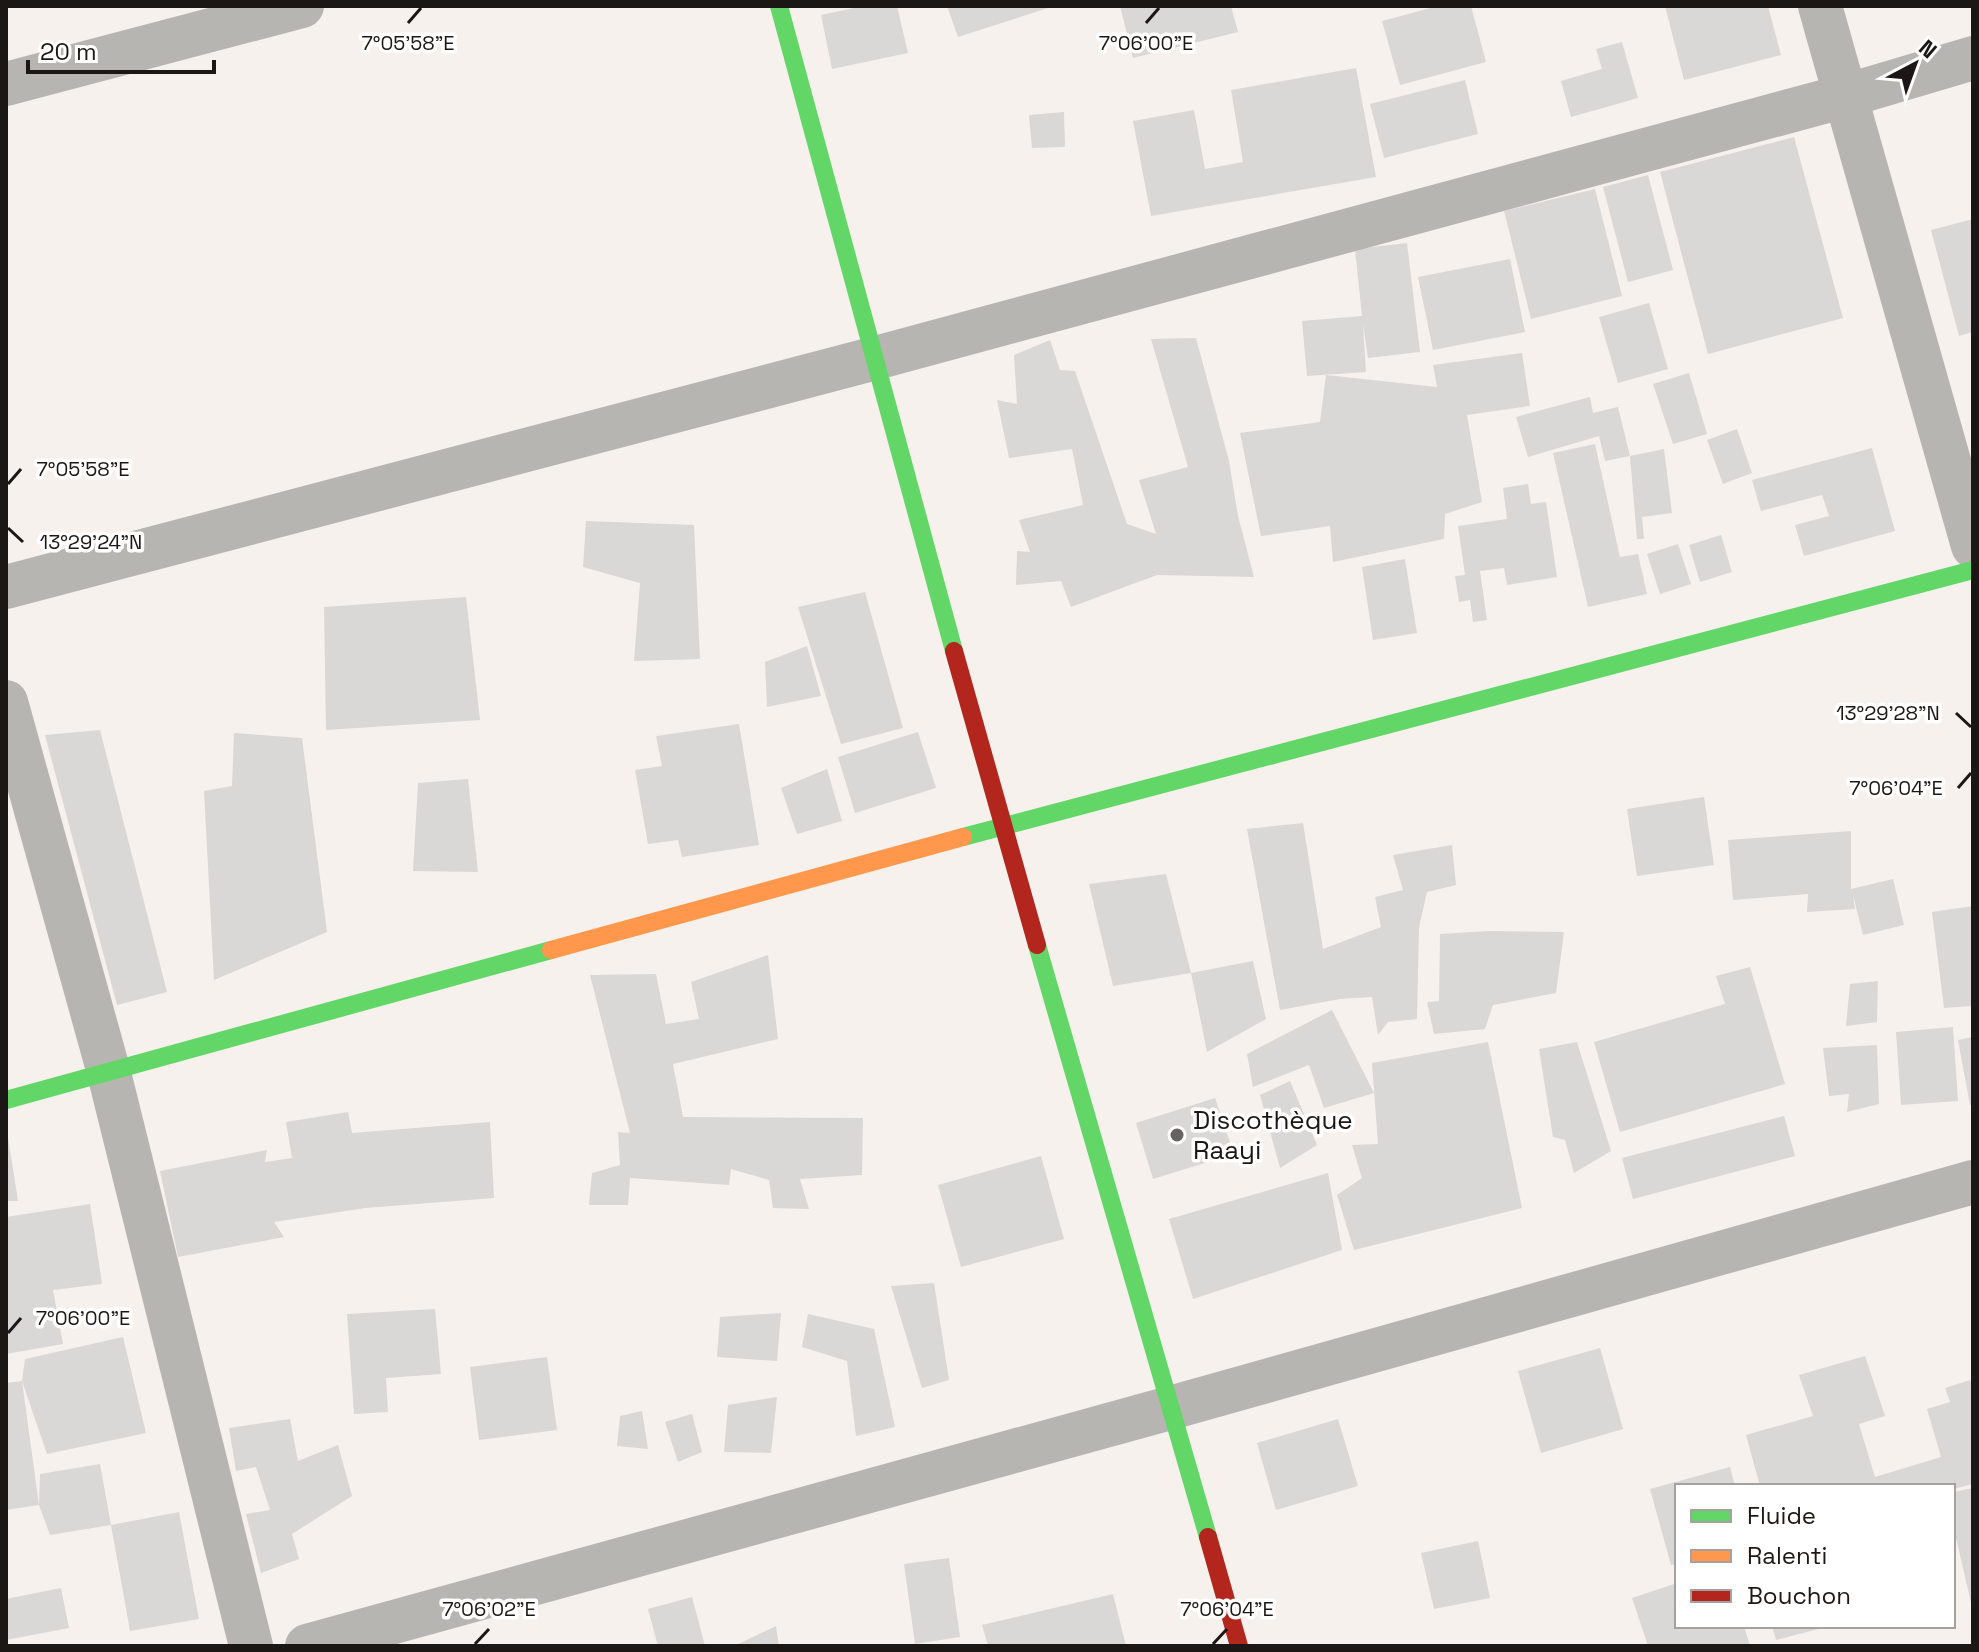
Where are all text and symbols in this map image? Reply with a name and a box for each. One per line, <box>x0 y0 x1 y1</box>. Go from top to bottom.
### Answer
scale bar <box>28 24 214 74</box>
north arrow <box>1875 24 1955 104</box>
text: 7°05'58"E <box>362 30 454 56</box>
text: 7°06'00"E <box>1099 30 1193 56</box>
text: N <box>1913 34 1943 64</box>
text: 20 m <box>40 36 97 67</box>
text: 7°05'58"E <box>37 456 129 482</box>
text: 13°29'24"N <box>40 529 142 555</box>
text: 13°29'28"N <box>1836 700 1940 726</box>
text: 7°06'04"E <box>1849 775 1943 801</box>
place label: Discothèque Raayi <box>1193 1103 1353 1167</box>
marker: Discothèque Raayi <box>1168 1126 1186 1144</box>
text: 7°06'00"E <box>36 1305 130 1331</box>
legend <box>1675 1484 1955 1628</box>
text: Fluide <box>1747 1500 1816 1531</box>
text: Ralenti <box>1747 1540 1827 1571</box>
text: Bouchon <box>1747 1580 1851 1611</box>
text: 7°06'02"E <box>442 1596 536 1622</box>
text: 7°06'04"E <box>1180 1596 1274 1622</box>

